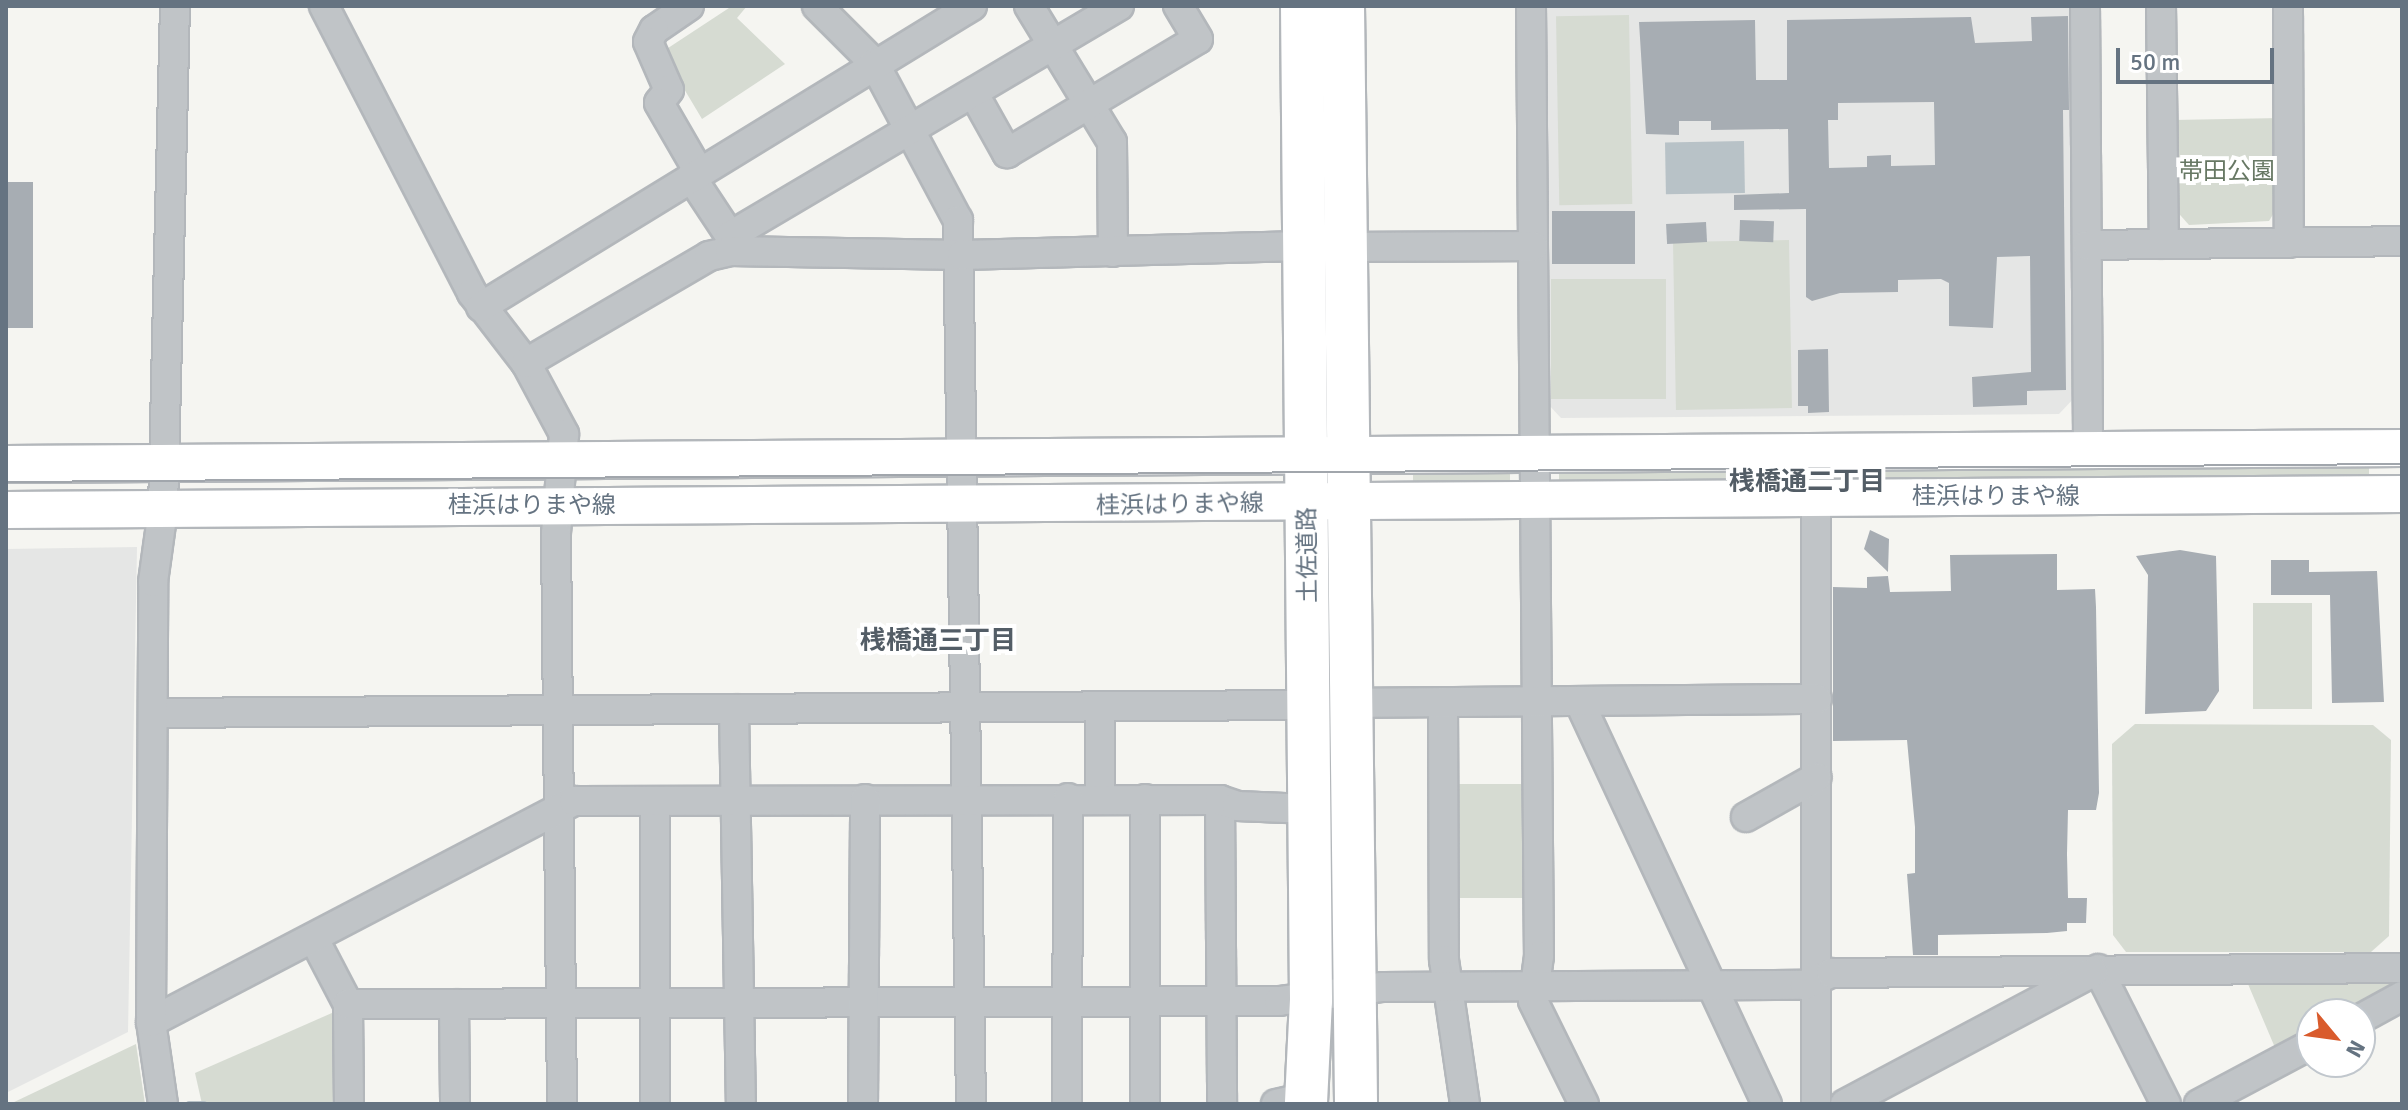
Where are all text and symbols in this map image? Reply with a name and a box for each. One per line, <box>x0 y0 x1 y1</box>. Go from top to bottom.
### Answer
scale bar <box>2120 32 2278 82</box>
text: 50 m <box>2130 47 2180 77</box>
park label: 帯田公園 <box>2179 158 2275 186</box>
district label: 桟橋通二丁目 <box>1729 467 1885 499</box>
street label: 桂浜はりまや線 <box>1912 483 2080 511</box>
street label: 桂浜はりまや線 <box>1096 489 1264 521</box>
street label: 桂浜はりまや線 <box>448 492 616 520</box>
street label: 土佐道路 <box>1293 507 1323 603</box>
district label: 桟橋通三丁目 <box>860 626 1016 658</box>
north arrow <box>2296 998 2376 1078</box>
text: N <box>2340 1036 2371 1062</box>

